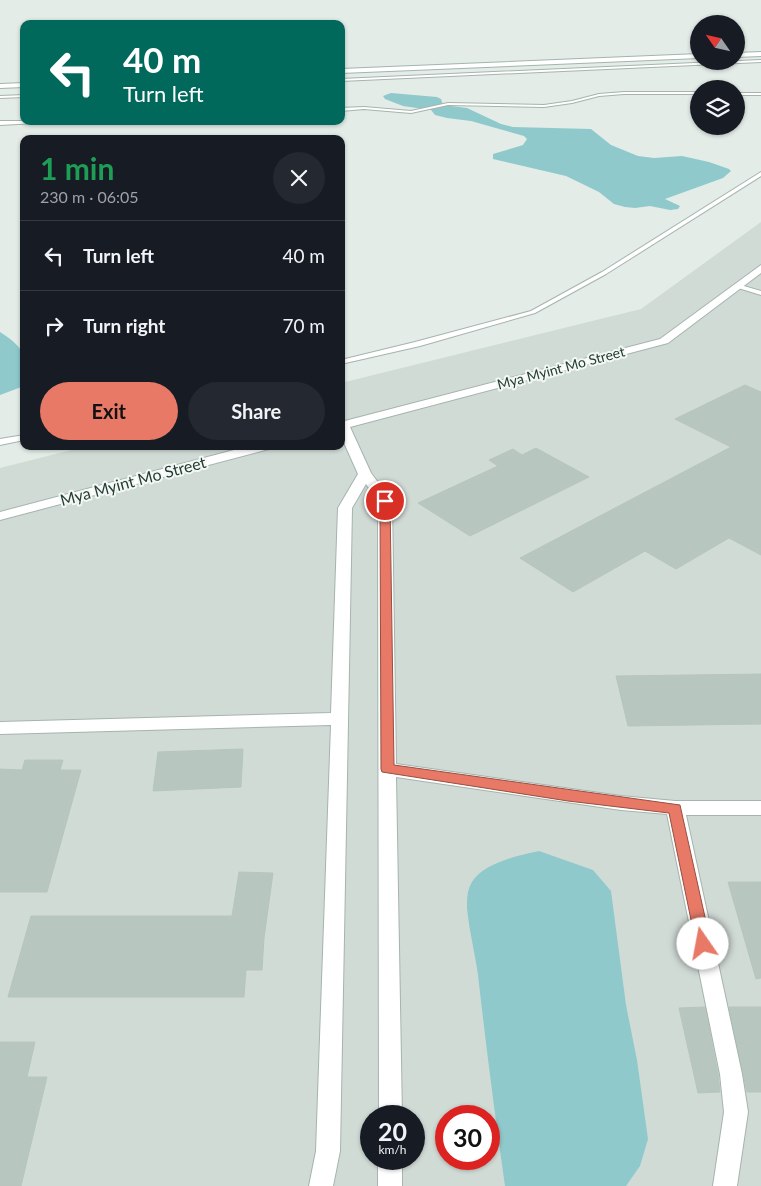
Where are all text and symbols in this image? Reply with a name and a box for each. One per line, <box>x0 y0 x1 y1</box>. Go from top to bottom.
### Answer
north arrow <box>690 15 745 70</box>
map controls <box>690 15 745 135</box>
text: 40 m <box>123 38 201 80</box>
icon: left <box>40 40 105 105</box>
text: Turn left <box>123 80 204 107</box>
button: layers <box>690 80 745 135</box>
text: 1 min <box>40 150 114 186</box>
button: close <box>273 152 325 204</box>
text: 230 m · 06:05 <box>40 187 139 206</box>
icon: left <box>40 242 68 270</box>
text: Turn left <box>83 244 154 267</box>
text: 40 m <box>282 244 325 267</box>
icon: right <box>40 312 68 340</box>
text: Turn right <box>83 314 165 337</box>
text: 70 m <box>282 314 325 337</box>
street label: Mya Myint Mo Street <box>495 342 627 393</box>
button: Exit <box>40 382 178 440</box>
button: Share <box>188 382 325 440</box>
street label: Mya Myint Mo Street <box>58 452 208 509</box>
pin <box>364 480 406 522</box>
icon: arrive <box>371 487 399 515</box>
position arrow <box>676 917 728 969</box>
speed limit sign: 30 <box>435 1105 500 1170</box>
text: 20 <box>378 1116 407 1146</box>
text: km/h <box>378 1142 407 1157</box>

